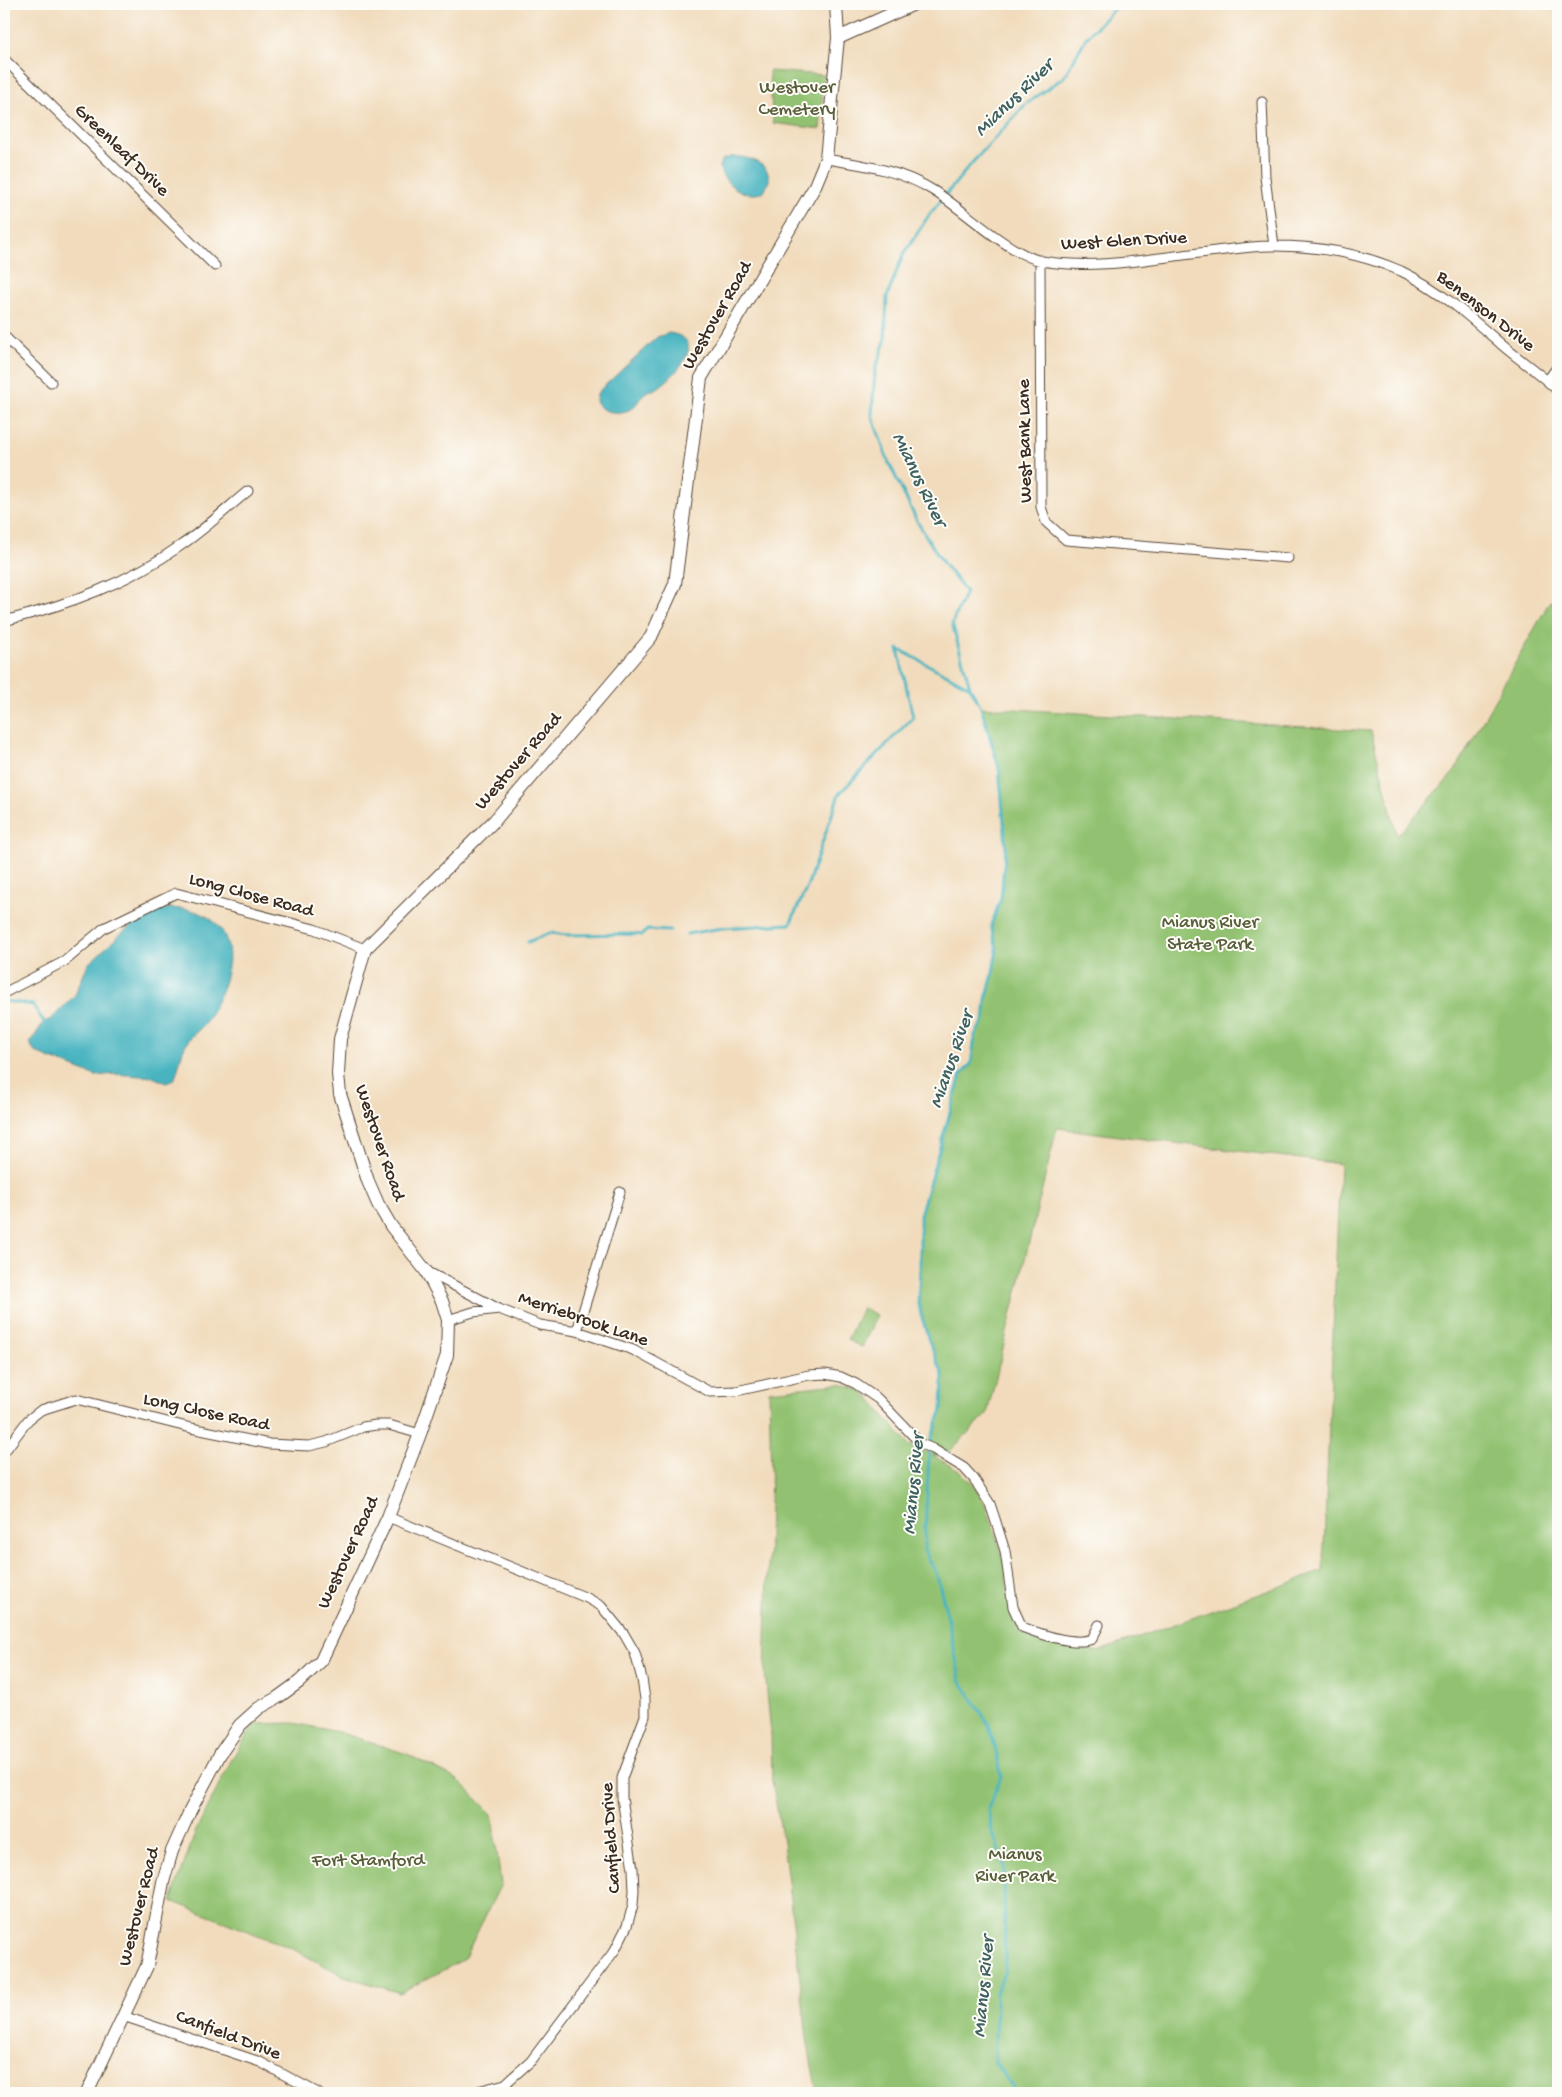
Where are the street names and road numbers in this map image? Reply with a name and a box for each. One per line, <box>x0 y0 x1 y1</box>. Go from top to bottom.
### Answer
street label: Greenleaf Drive <box>69 100 174 202</box>
street label: West Glen Drive <box>1060 227 1188 257</box>
street label: Westover Road <box>678 256 759 374</box>
street label: Benenson Drive <box>1430 266 1539 358</box>
street label: West Bank Lane <box>1013 379 1039 503</box>
street label: Westover Road <box>470 707 569 815</box>
street label: Long Close Road <box>186 868 318 924</box>
street label: Westover Road <box>348 1082 410 1206</box>
street label: Merriebrook Lane <box>515 1287 651 1353</box>
street label: Long Close Road <box>141 1388 273 1438</box>
street label: Westover Road <box>313 1491 386 1613</box>
street label: Canfield Drive <box>597 1782 627 1894</box>
street label: Westover Road <box>114 1843 166 1969</box>
street label: Canfield Drive <box>172 2005 284 2067</box>

